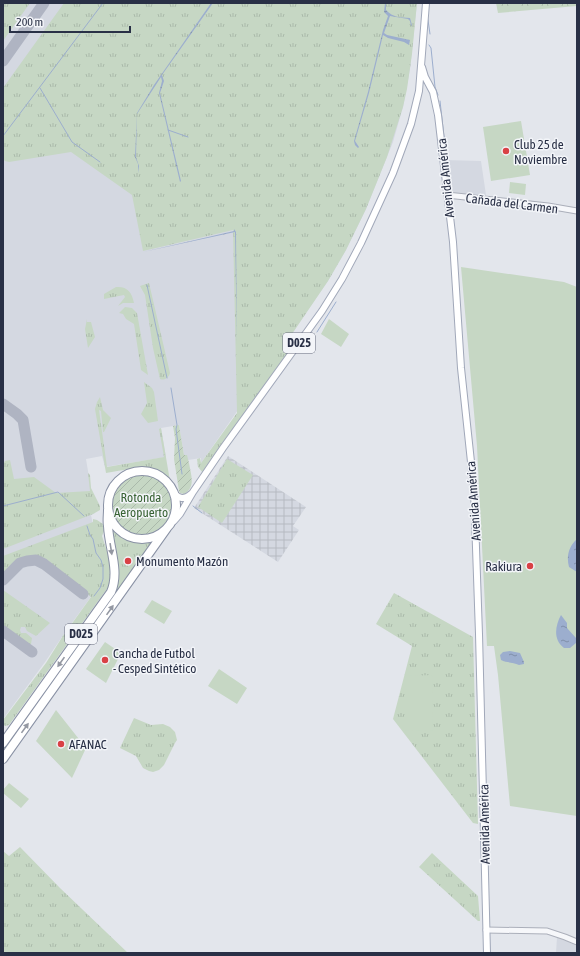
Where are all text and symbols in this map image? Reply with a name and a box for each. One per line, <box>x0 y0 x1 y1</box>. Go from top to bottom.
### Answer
scale bar <box>10 8 130 34</box>
text: 200 m <box>16 15 43 29</box>
street label: Avenida América <box>434 137 457 219</box>
place label: Club 25 de Noviembre <box>514 137 567 167</box>
marker: Club 25 de Noviembre <box>501 146 511 156</box>
street label: Cañada del Carmen <box>465 190 559 217</box>
road number: D025 <box>283 333 315 353</box>
street label: Avenida América <box>463 460 484 541</box>
park label: Rotonda Aeropuerto <box>114 490 168 520</box>
one-way arrow <box>108 543 114 555</box>
place label: Monumento Mazón <box>136 554 228 569</box>
marker: Monumento Mazón <box>123 556 133 566</box>
place label: Rakiura <box>485 559 522 574</box>
marker: Rakiura <box>525 561 535 571</box>
one-way arrow <box>106 604 114 615</box>
road number: D025 <box>65 624 97 644</box>
place label: Cancha de Futbol - Cesped Sintético <box>113 646 196 676</box>
marker: Cancha de Futbol - Cesped Sintético <box>100 655 110 665</box>
one-way arrow <box>57 657 65 667</box>
one-way arrow <box>21 723 29 734</box>
place label: AFANAC <box>69 737 107 752</box>
marker: AFANAC <box>56 739 66 749</box>
street label: Avenida América <box>476 784 493 864</box>

